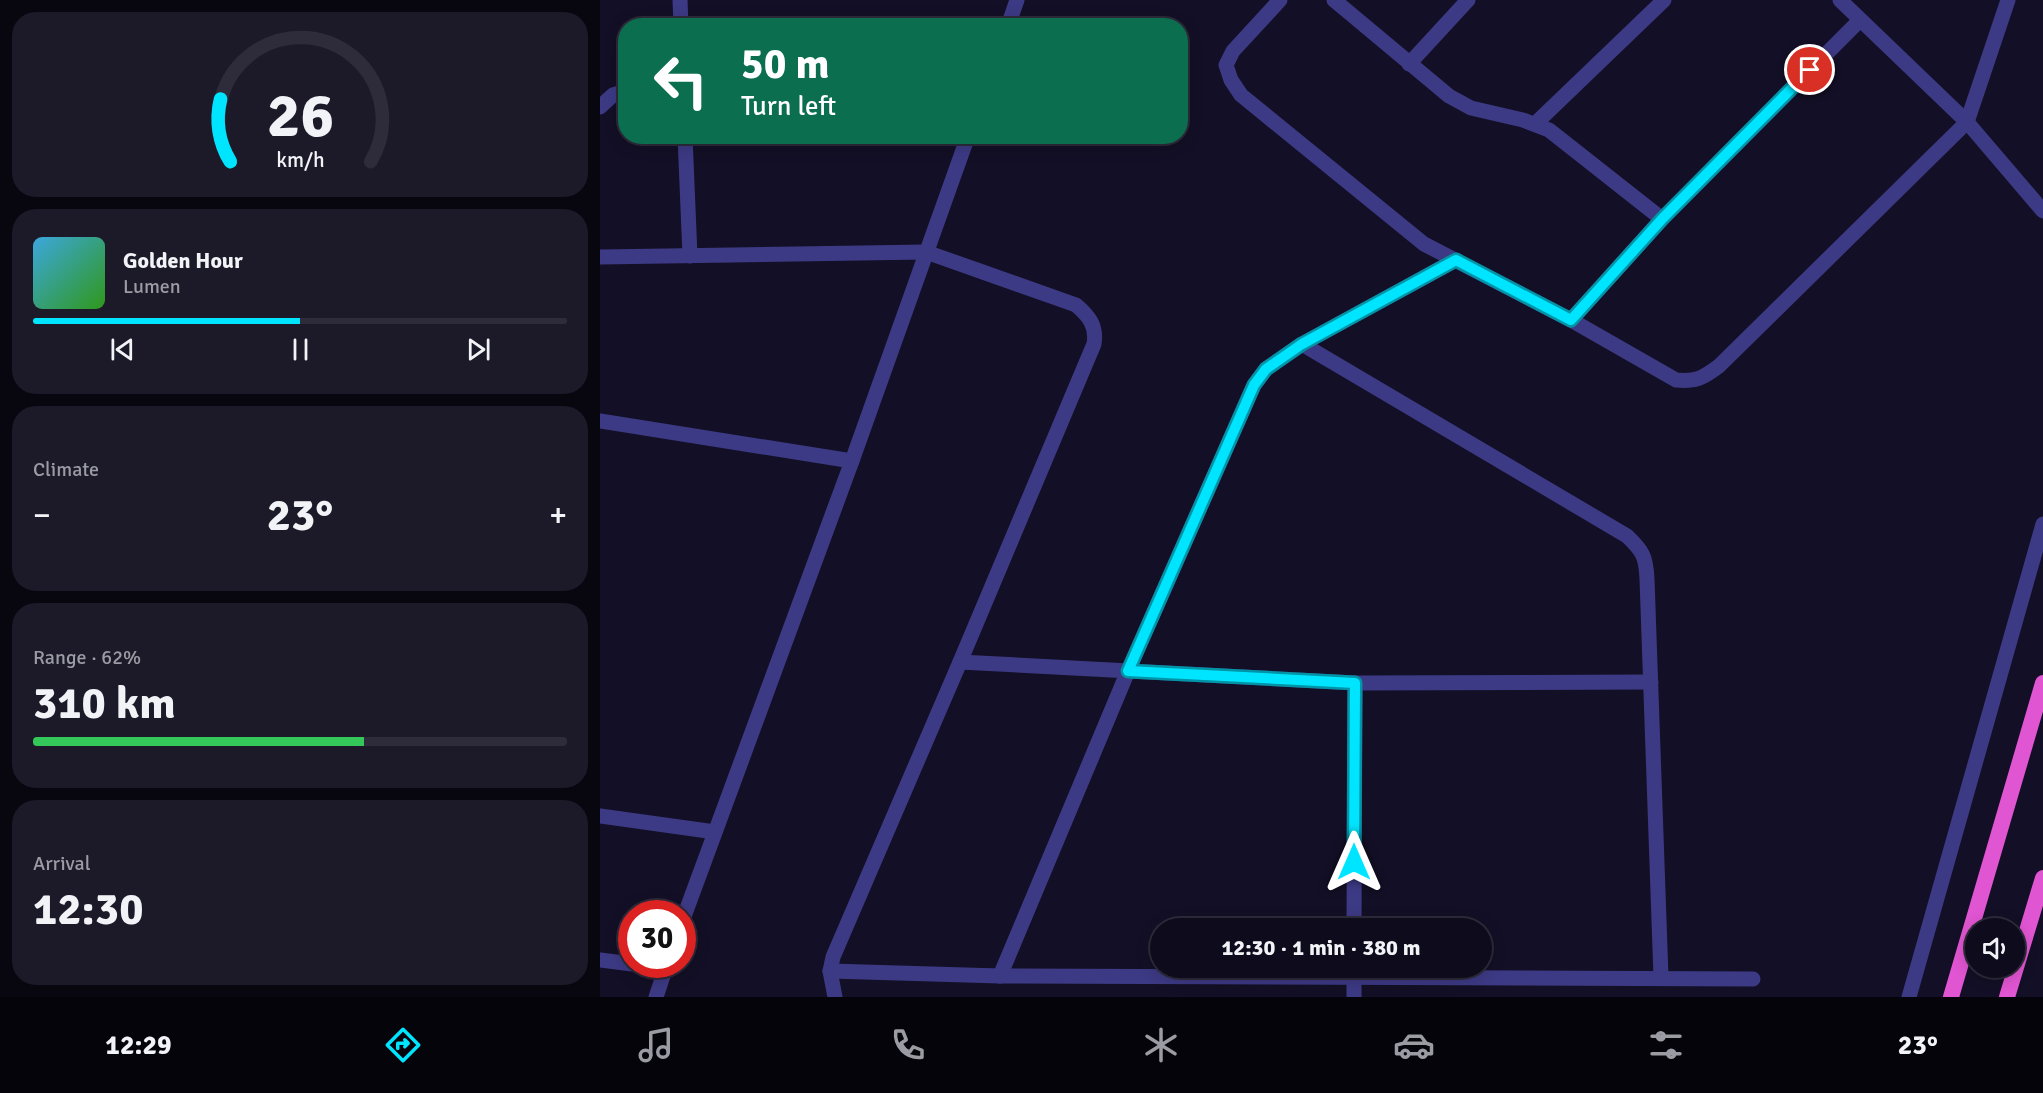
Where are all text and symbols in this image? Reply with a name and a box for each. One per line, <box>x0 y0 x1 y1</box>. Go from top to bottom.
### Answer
text: 50 m <box>741 39 830 90</box>
icon: left <box>642 42 720 120</box>
pin <box>1784 44 1835 95</box>
icon: arrive <box>1793 53 1826 86</box>
text: 26 <box>266 77 334 154</box>
text: Turn left <box>741 90 836 123</box>
text: km/h <box>276 147 324 173</box>
text: Golden Hour <box>123 247 243 274</box>
text: Lumen <box>123 274 181 299</box>
icon: previous <box>106 333 139 366</box>
icon: pause <box>284 333 317 366</box>
icon: next <box>462 333 495 366</box>
text: Climate <box>33 457 99 482</box>
text: 23° <box>267 488 333 543</box>
text: − <box>33 495 51 536</box>
text: + <box>549 495 567 536</box>
text: Range · 62% <box>33 645 141 670</box>
text: 310 km <box>33 676 176 731</box>
position arrow <box>1322 830 1386 894</box>
text: Arrival <box>33 851 91 876</box>
text: 12:30 <box>33 882 143 937</box>
speed limit sign: 30 <box>618 900 696 978</box>
map controls <box>1965 918 2025 978</box>
button: sound <box>1965 918 2025 978</box>
text: 12:30 · 1 min · 380 m <box>1221 934 1421 961</box>
icon: directions <box>382 1024 424 1066</box>
icon: music <box>635 1024 677 1066</box>
icon: phone <box>887 1024 929 1066</box>
icon: climate <box>1140 1024 1182 1066</box>
icon: car <box>1393 1024 1435 1066</box>
icon: filters <box>1645 1024 1687 1066</box>
text: 12:29 <box>105 1029 172 1062</box>
text: 23° <box>1898 1029 1938 1062</box>

